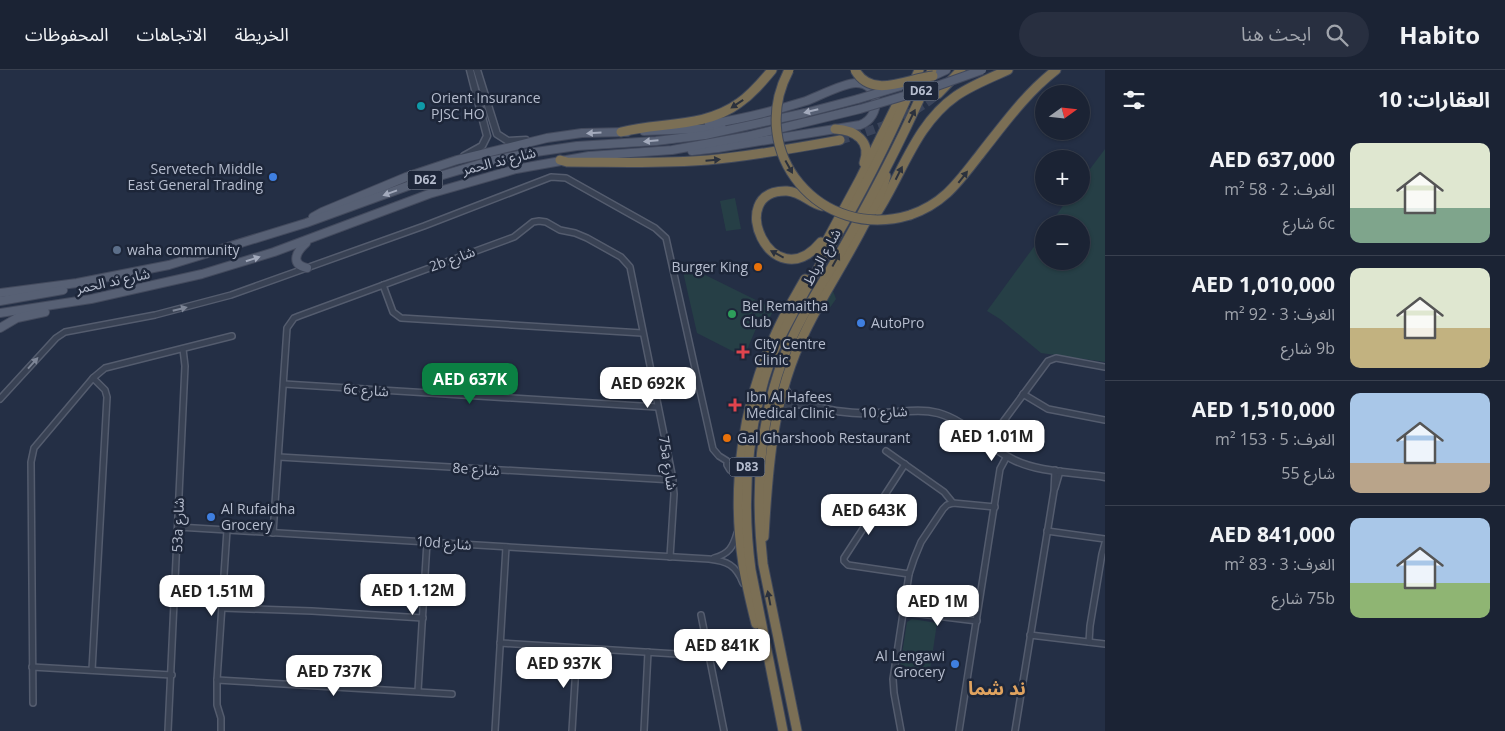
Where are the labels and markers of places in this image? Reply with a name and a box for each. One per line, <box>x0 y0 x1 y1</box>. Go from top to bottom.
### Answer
place label: Orient Insurance PJSC HO <box>431 88 541 123</box>
marker: Orient Insurance PJSC HO <box>415 100 427 112</box>
place label: Servetech Middle East General Trading <box>127 159 263 194</box>
marker: Servetech Middle East General Trading <box>267 171 279 183</box>
place label: waha community <box>127 240 240 259</box>
marker: waha community <box>111 244 123 256</box>
place label: Burger King <box>672 257 748 276</box>
marker: Burger King <box>752 261 764 273</box>
place label: Bel Remaitha Club <box>742 296 828 331</box>
marker: Bel Remaitha Club <box>726 308 738 320</box>
place label: AutoPro <box>871 313 924 332</box>
marker: AutoPro <box>855 317 867 329</box>
place label: City Centre Clinic <box>754 334 826 369</box>
marker: City Centre Clinic <box>736 345 750 359</box>
pin: AED 637K <box>418 362 522 405</box>
pin: AED 692K <box>596 366 700 409</box>
place label: Ibn Al Hafees Medical Clinic <box>746 387 835 422</box>
marker: Ibn Al Hafees Medical Clinic <box>728 398 742 412</box>
pin: AED 1.01M <box>935 420 1049 462</box>
place label: Gal Gharshoob Restaurant <box>737 428 910 447</box>
marker: Gal Gharshoob Restaurant <box>721 432 733 444</box>
pin: AED 643K <box>817 494 921 536</box>
place label: Al Rufaidha Grocery <box>221 499 295 534</box>
marker: Al Rufaidha Grocery <box>205 511 217 523</box>
pin: AED 1.51M <box>155 574 269 617</box>
pin: AED 1.12M <box>356 574 470 616</box>
pin: AED 1M <box>897 584 979 627</box>
pin: AED 841K <box>670 628 774 671</box>
pin: AED 937K <box>512 646 616 689</box>
place label: Al Lengawi Grocery <box>875 646 946 681</box>
pin: AED 737K <box>282 654 386 697</box>
marker: Al Lengawi Grocery <box>949 658 961 670</box>

